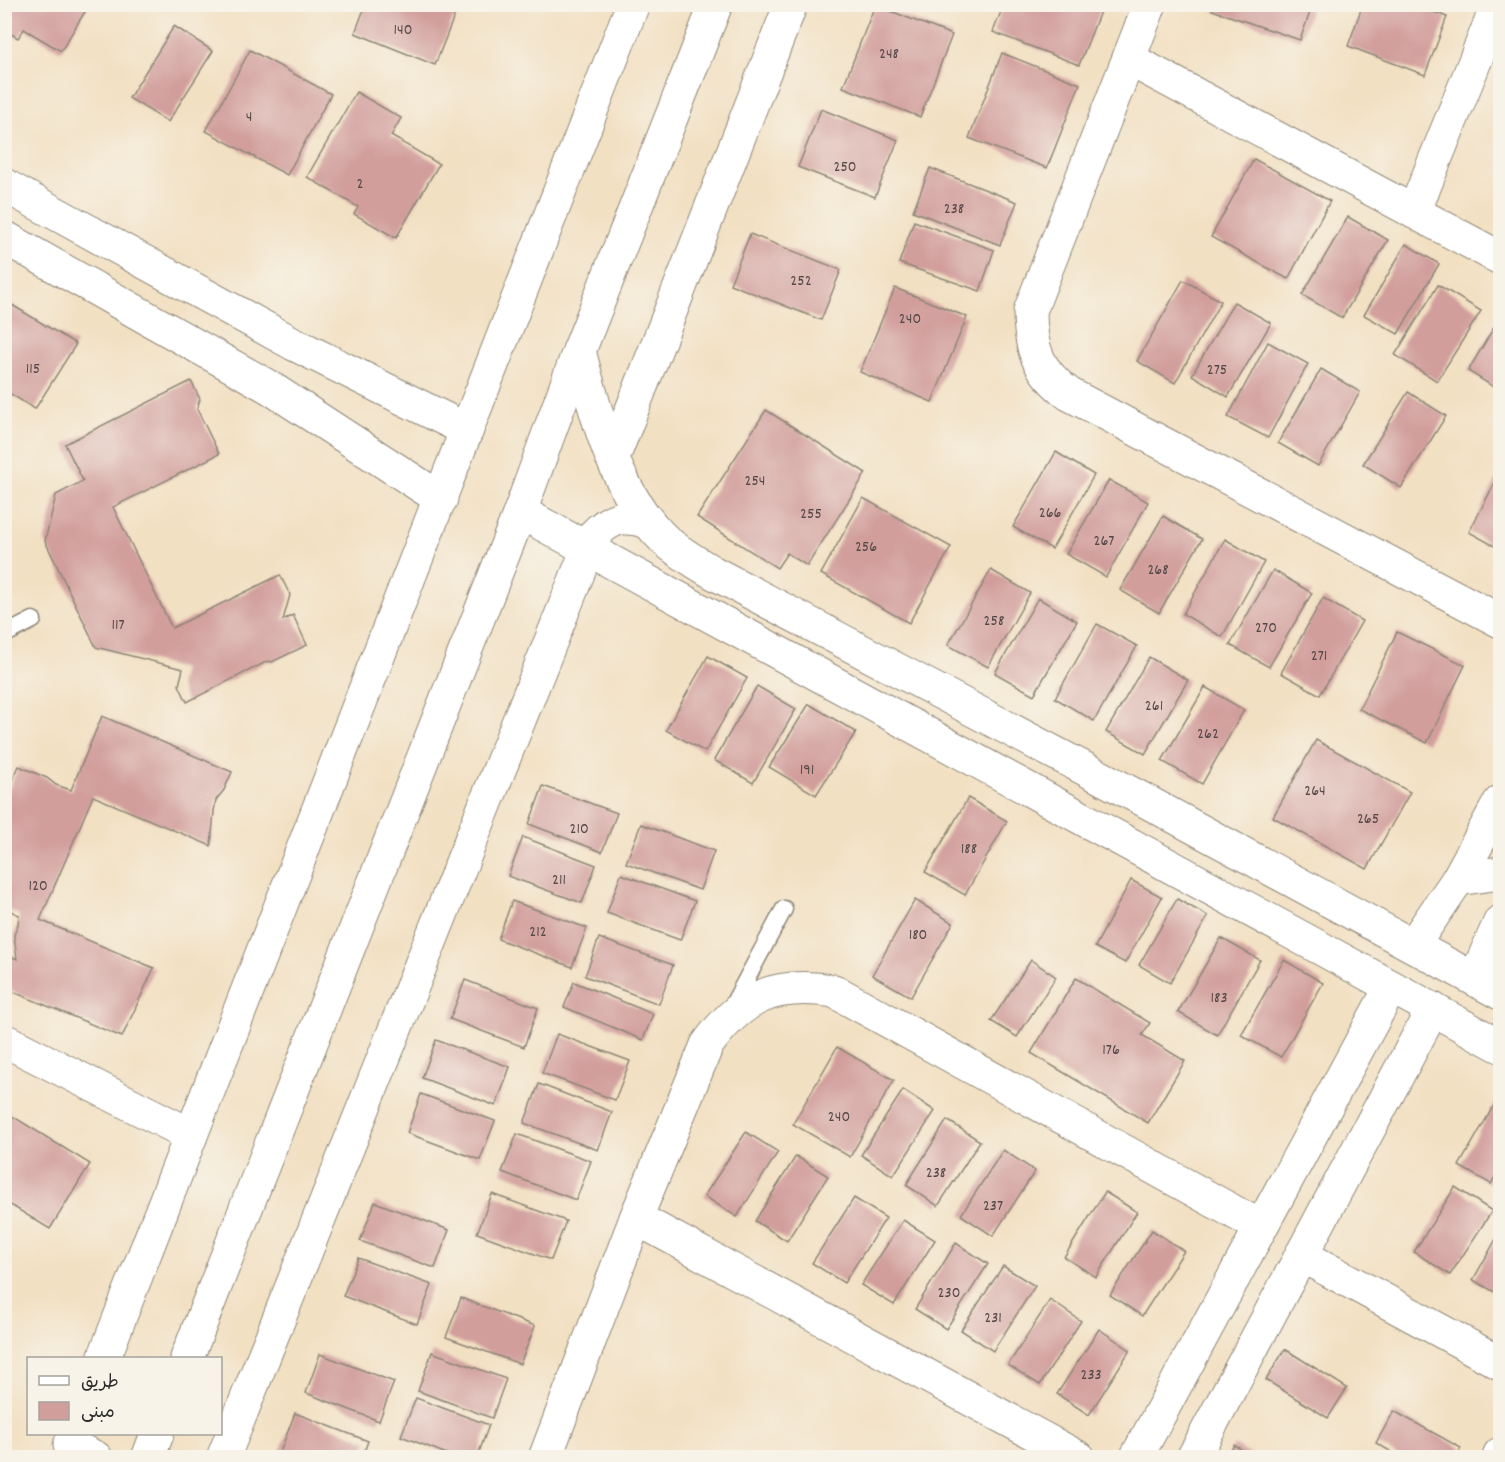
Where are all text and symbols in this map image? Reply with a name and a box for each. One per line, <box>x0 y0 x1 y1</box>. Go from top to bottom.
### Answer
house number: 140 <box>394 19 412 42</box>
house number: 248 <box>879 43 899 66</box>
house number: 4 <box>246 106 252 129</box>
house number: 250 <box>833 156 857 179</box>
house number: 2 <box>357 173 364 196</box>
house number: 238 <box>944 198 964 221</box>
house number: 252 <box>790 270 812 293</box>
house number: 240 <box>899 308 921 331</box>
house number: 115 <box>26 358 40 381</box>
house number: 275 <box>1207 359 1227 382</box>
house number: 254 <box>744 470 766 493</box>
house number: 266 <box>1039 502 1061 525</box>
house number: 255 <box>800 503 822 526</box>
house number: 267 <box>1094 530 1114 553</box>
house number: 256 <box>855 536 877 559</box>
house number: 268 <box>1147 559 1169 582</box>
house number: 258 <box>984 610 1004 633</box>
house number: 117 <box>111 614 125 637</box>
house number: 270 <box>1255 617 1277 640</box>
house number: 271 <box>1311 645 1327 668</box>
house number: 261 <box>1145 695 1163 718</box>
house number: 262 <box>1197 723 1219 746</box>
house number: 191 <box>800 759 814 782</box>
house number: 264 <box>1304 780 1326 803</box>
house number: 265 <box>1357 808 1379 831</box>
house number: 210 <box>569 818 589 841</box>
house number: 188 <box>961 838 977 861</box>
house number: 211 <box>552 869 566 892</box>
house number: 120 <box>28 875 48 898</box>
house number: 212 <box>529 921 547 944</box>
house number: 180 <box>909 924 927 947</box>
house number: 183 <box>1210 987 1228 1010</box>
house number: 176 <box>1102 1039 1120 1062</box>
house number: 240 <box>828 1106 850 1129</box>
house number: 238 <box>926 1162 946 1185</box>
house number: 237 <box>983 1195 1003 1218</box>
house number: 230 <box>938 1282 960 1305</box>
house number: 231 <box>984 1307 1002 1330</box>
legend <box>27 1357 222 1435</box>
house number: 233 <box>1080 1364 1102 1387</box>
text: طريق <box>81 1371 119 1396</box>
text: مبنى <box>81 1401 115 1426</box>

